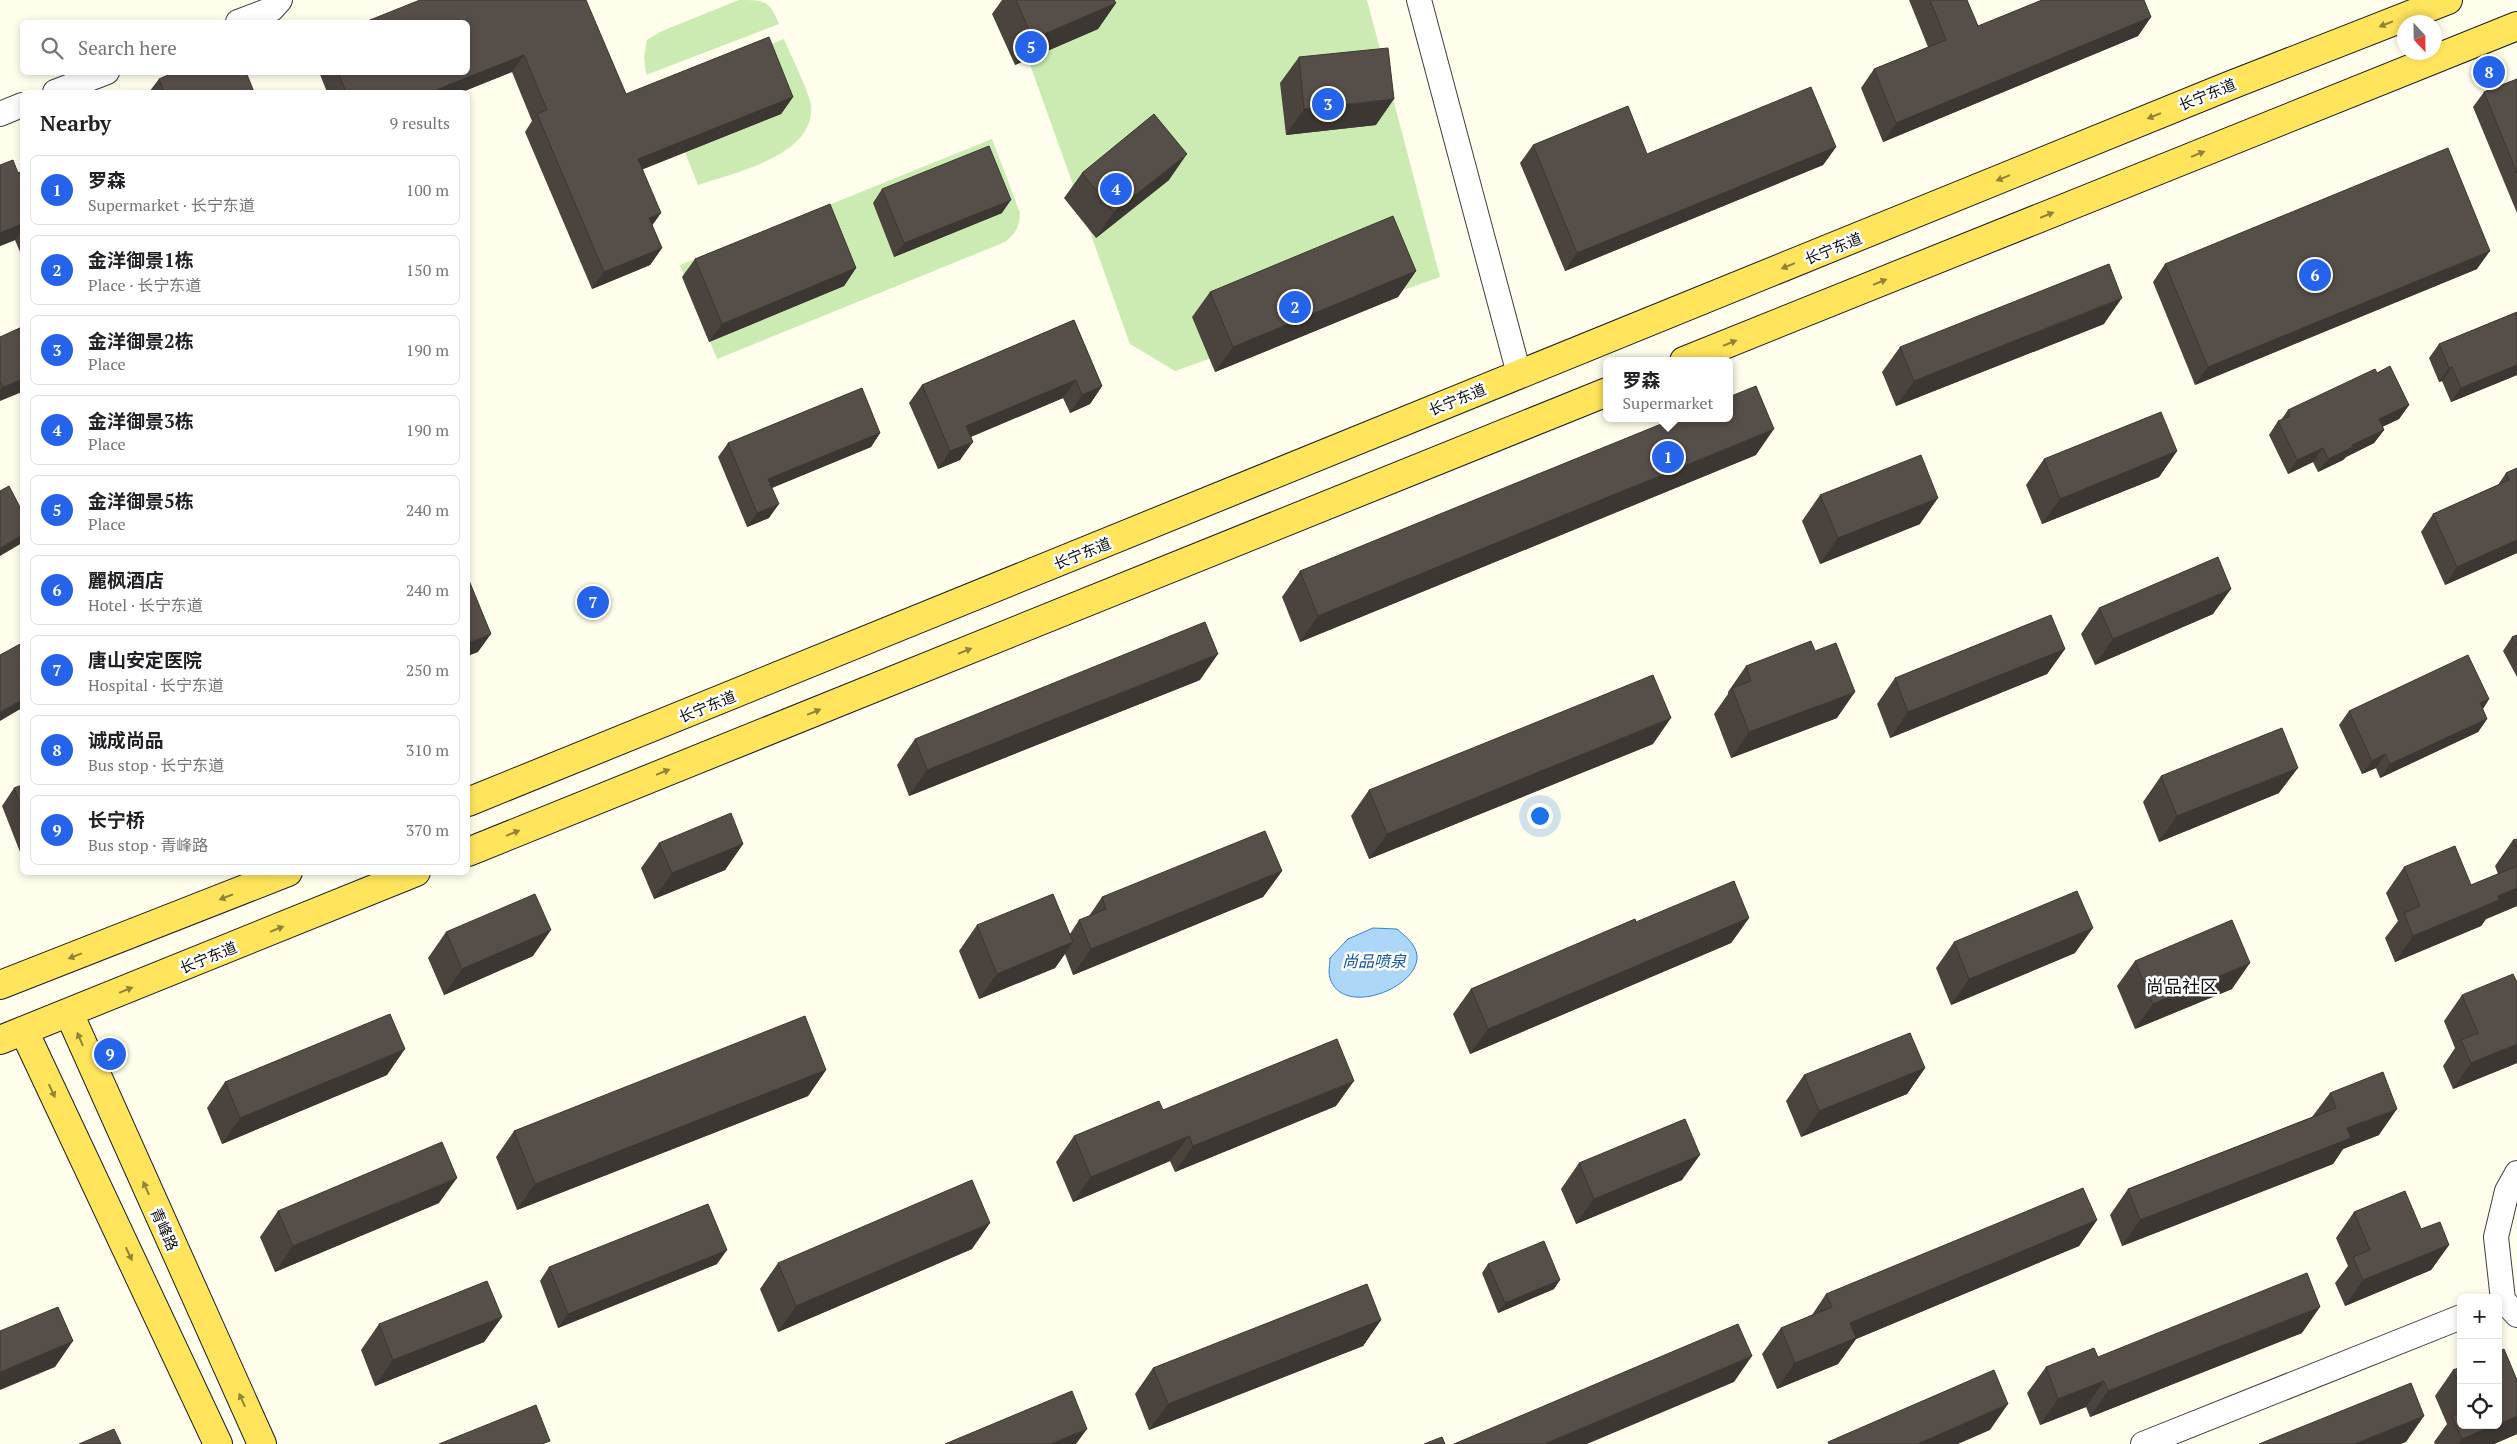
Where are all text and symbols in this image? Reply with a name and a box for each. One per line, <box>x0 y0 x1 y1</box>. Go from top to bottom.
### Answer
north arrow <box>2397 15 2442 60</box>
search box <box>20 20 470 75</box>
one-way arrow <box>2378 20 2393 28</box>
pin: 5 <box>1015 28 1047 66</box>
icon: search <box>38 34 66 62</box>
text: Search here <box>78 35 177 60</box>
pin: 8 <box>2473 53 2505 91</box>
street label: 长宁东道 <box>2175 73 2239 115</box>
pin: 3 <box>1312 85 1344 123</box>
text: Nearby <box>40 109 111 137</box>
text: 9 results <box>390 112 450 134</box>
one-way arrow <box>2147 113 2161 121</box>
one-way arrow <box>2191 150 2205 158</box>
text: 罗森 <box>88 167 126 192</box>
pin: 4 <box>1100 170 1132 208</box>
one-way arrow <box>1996 174 2010 182</box>
text: 1 <box>52 179 62 201</box>
text: 100 m <box>406 179 449 201</box>
text: Supermarket · 长宁东道 <box>88 194 255 216</box>
one-way arrow <box>2040 211 2055 218</box>
street label: 长宁东道 <box>1801 227 1865 269</box>
text: 金洋御景1栋 <box>88 247 194 272</box>
pin: 6 <box>2299 256 2331 294</box>
text: 2 <box>52 259 62 281</box>
text: 150 m <box>406 259 449 281</box>
one-way arrow <box>1780 262 1795 270</box>
text: Place · 长宁东道 <box>88 274 201 296</box>
one-way arrow <box>1873 278 1888 285</box>
pin: 2 <box>1279 288 1311 326</box>
text: 金洋御景2栋 <box>88 328 194 353</box>
one-way arrow <box>1723 338 1737 346</box>
text: 3 <box>52 339 62 361</box>
text: 190 m <box>406 339 449 361</box>
text: Place <box>88 353 126 375</box>
popup <box>1603 357 1733 422</box>
text: 罗森 <box>1622 367 1660 392</box>
street label: 长宁东道 <box>1425 378 1489 420</box>
text: Supermarket <box>1622 392 1714 414</box>
text: 金洋御景3栋 <box>88 408 194 433</box>
text: 4 <box>52 419 62 441</box>
text: 190 m <box>406 419 449 441</box>
text: Place <box>88 433 126 455</box>
pin: 1 <box>1652 438 1684 476</box>
text: 金洋御景5栋 <box>88 488 194 513</box>
text: 5 <box>52 499 62 521</box>
text: 240 m <box>406 499 449 521</box>
text: Place <box>88 513 126 535</box>
street label: 长宁东道 <box>1050 532 1114 574</box>
text: 麗枫酒店 <box>88 567 164 592</box>
text: 6 <box>52 579 62 601</box>
text: 240 m <box>406 579 449 601</box>
pin: 7 <box>577 583 609 621</box>
text: Hotel · 长宁东道 <box>88 594 203 616</box>
text: 唐山安定医院 <box>88 647 202 672</box>
one-way arrow <box>958 647 973 655</box>
text: 7 <box>52 659 62 681</box>
text: 250 m <box>406 659 449 681</box>
text: Hospital · 长宁东道 <box>88 674 224 696</box>
street label: 长宁东道 <box>675 685 739 727</box>
one-way arrow <box>807 707 821 715</box>
text: 诚成尚品 <box>88 727 164 752</box>
text: 8 <box>52 739 62 761</box>
text: 310 m <box>406 739 449 761</box>
text: Bus stop · 长宁东道 <box>88 754 224 776</box>
one-way arrow <box>656 768 670 776</box>
your location <box>1527 803 1553 829</box>
text: 长宁桥 <box>88 807 145 832</box>
text: 9 <box>52 819 62 841</box>
text: 370 m <box>406 819 449 841</box>
one-way arrow <box>506 829 520 837</box>
text: Bus stop · 青峰路 <box>88 834 208 856</box>
one-way arrow <box>218 893 233 901</box>
one-way arrow <box>270 925 285 933</box>
street label: 长宁东道 <box>176 936 240 978</box>
water label: 尚品喷泉 <box>1342 950 1407 972</box>
one-way arrow <box>67 952 82 960</box>
district label: 尚品社区 <box>2146 974 2218 998</box>
one-way arrow <box>119 986 134 993</box>
one-way arrow <box>75 1032 83 1046</box>
pin: 9 <box>94 1035 126 1073</box>
one-way arrow <box>49 1084 57 1098</box>
one-way arrow <box>142 1181 150 1195</box>
street label: 青峰路 <box>147 1204 183 1254</box>
one-way arrow <box>125 1246 133 1261</box>
map controls <box>2457 1294 2502 1429</box>
button: + <box>2457 1294 2502 1339</box>
button: − <box>2457 1339 2502 1384</box>
button: locate <box>2457 1384 2502 1429</box>
one-way arrow <box>238 1393 246 1407</box>

